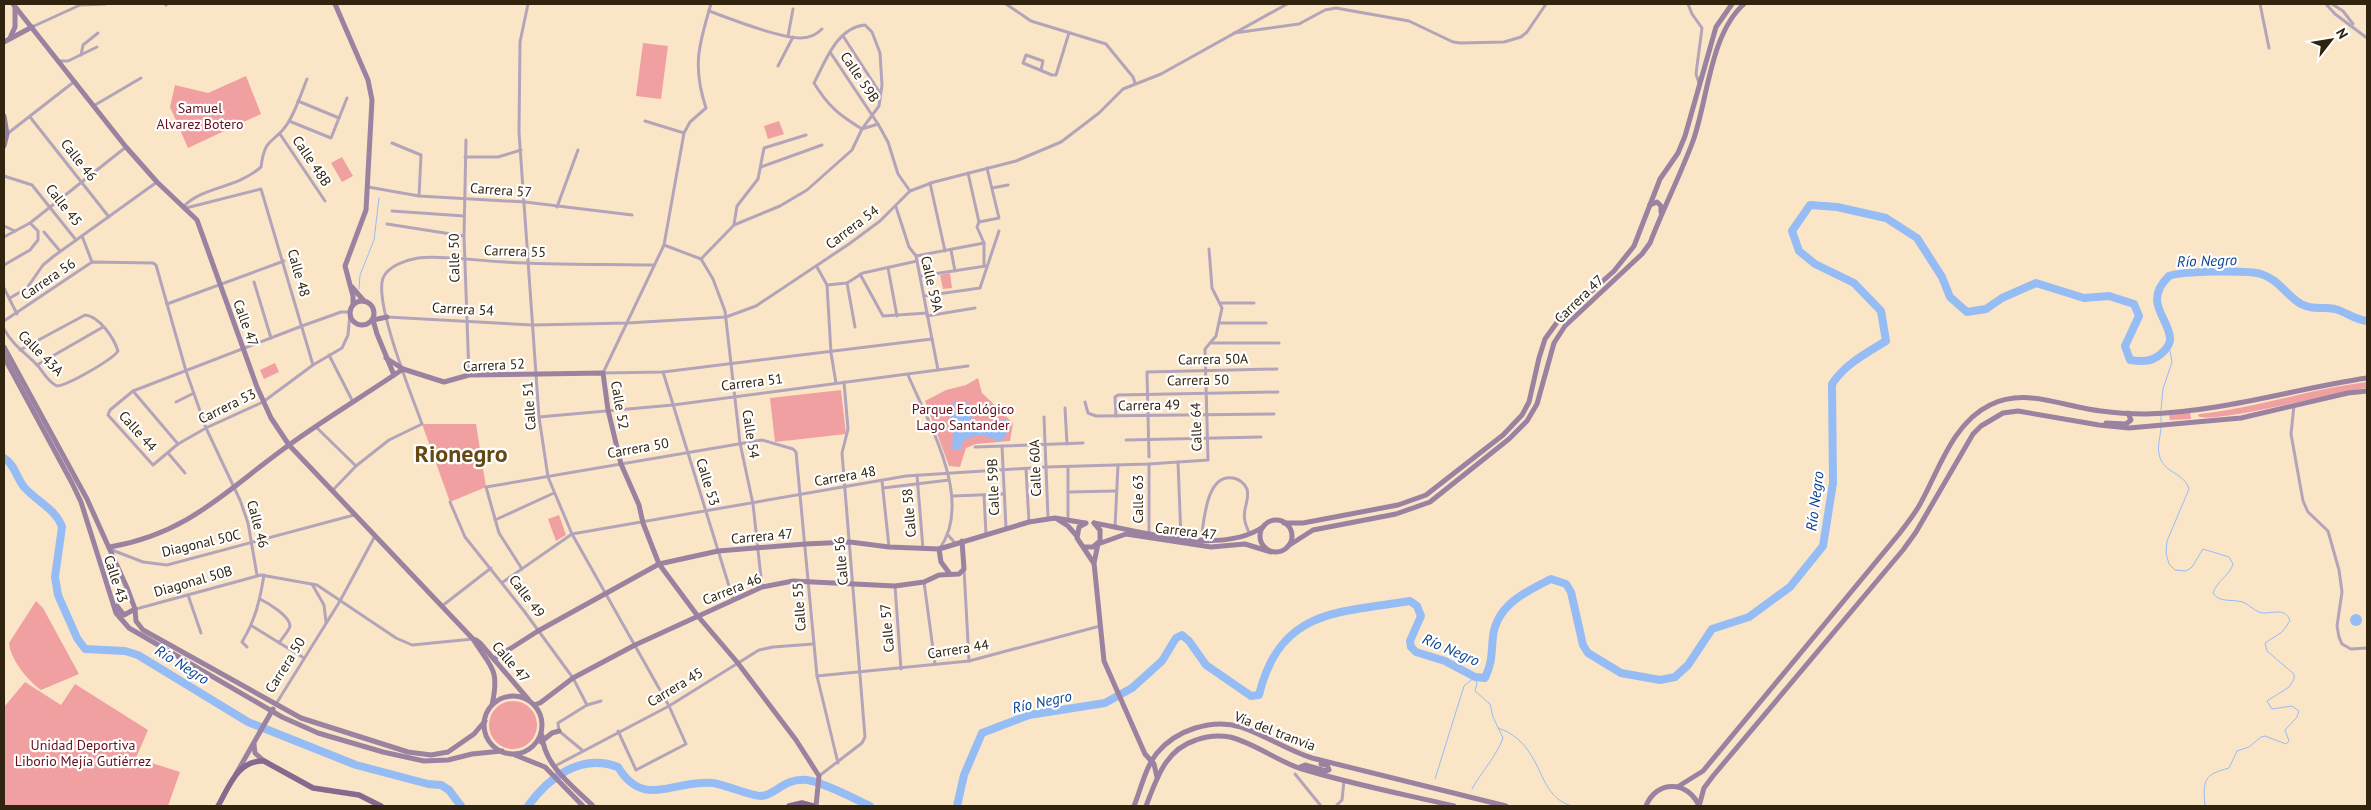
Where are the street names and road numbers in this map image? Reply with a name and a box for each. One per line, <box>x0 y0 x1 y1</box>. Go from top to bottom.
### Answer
street label: Calle 59B <box>837 48 883 106</box>
street label: Calle 48B <box>289 132 335 190</box>
street label: Calle 46 <box>57 135 101 185</box>
street label: Carrera 57 <box>469 179 533 201</box>
street label: Calle 45 <box>42 180 86 230</box>
street label: Carrera 54 <box>822 201 882 253</box>
street label: Calle 50 <box>445 233 463 283</box>
street label: Carrera 55 <box>484 241 546 261</box>
street label: Calle 48 <box>284 247 314 299</box>
street label: Carrera 56 <box>17 254 79 304</box>
street label: Calle 59A <box>917 254 947 315</box>
street label: Carrera 47 <box>1550 271 1608 327</box>
street label: Calle 47 <box>229 297 263 349</box>
street label: Carrera 54 <box>432 298 495 320</box>
street label: Calle 43A <box>14 326 68 380</box>
street label: Carrera 50A <box>1178 349 1249 369</box>
street label: Carrera 52 <box>463 354 525 376</box>
street label: Carrera 51 <box>720 369 784 395</box>
street label: Carrera 50 <box>1167 370 1230 390</box>
street label: Calle 52 <box>607 379 633 431</box>
street label: Calle 51 <box>518 381 540 431</box>
street label: Carrera 53 <box>195 384 259 428</box>
street label: Carrera 49 <box>1118 395 1180 415</box>
street label: Calle 64 <box>1186 402 1206 452</box>
street label: Calle 44 <box>115 407 161 455</box>
street label: Calle 54 <box>738 408 764 460</box>
street label: Carrera 50 <box>606 434 670 462</box>
street label: Calle 60A <box>1025 438 1045 497</box>
street label: Calle 53 <box>692 456 724 508</box>
street label: Calle 59B <box>983 458 1003 516</box>
street label: Carrera 48 <box>813 462 877 490</box>
street label: Calle 63 <box>1129 475 1147 524</box>
street label: Calle 58 <box>898 488 920 538</box>
street label: Calle 46 <box>243 498 273 550</box>
street label: Carrera 47 <box>1154 518 1218 544</box>
street label: Carrera 47 <box>730 524 794 548</box>
street label: Diagonal 50C <box>160 525 242 561</box>
street label: Calle 56 <box>830 536 852 586</box>
street label: Calle 43 <box>100 553 132 605</box>
street label: Diagonal 50B <box>152 561 234 601</box>
street label: Carrera 46 <box>700 569 764 609</box>
street label: Calle 49 <box>505 571 549 621</box>
street label: Calle 55 <box>788 582 810 632</box>
street label: Calle 57 <box>876 603 898 653</box>
street label: Carrera 50 <box>261 634 309 696</box>
street label: Carrera 44 <box>926 635 990 663</box>
street label: Calle 47 <box>488 638 534 686</box>
street label: Carrera 45 <box>644 663 706 711</box>
street label: Vía del tranvía <box>1231 707 1318 755</box>

